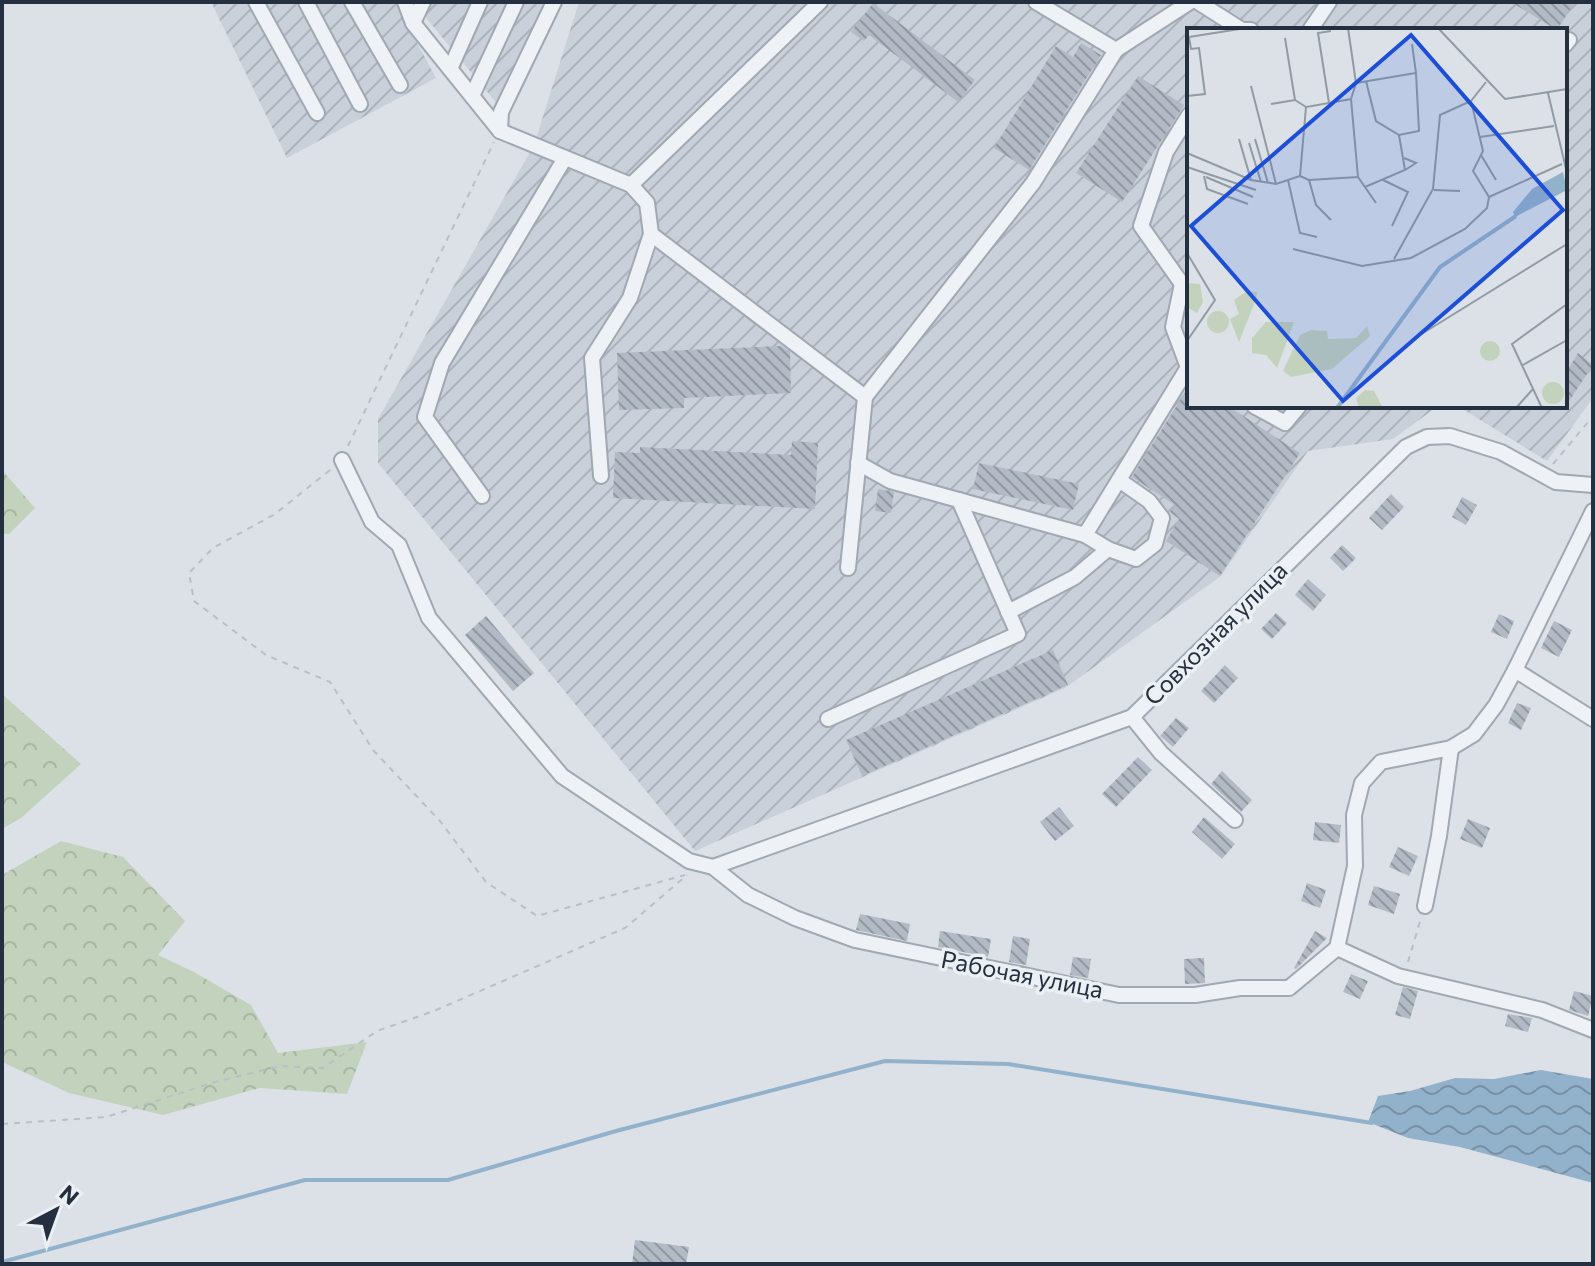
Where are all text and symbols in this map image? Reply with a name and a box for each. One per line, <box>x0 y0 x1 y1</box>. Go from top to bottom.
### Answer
inset map <box>1187 28 1567 408</box>
street label: Совхозная улица <box>1137 555 1293 711</box>
street label: Рабочая улица <box>939 944 1106 1003</box>
north arrow <box>16 1170 96 1250</box>
text: N <box>54 1179 85 1210</box>

